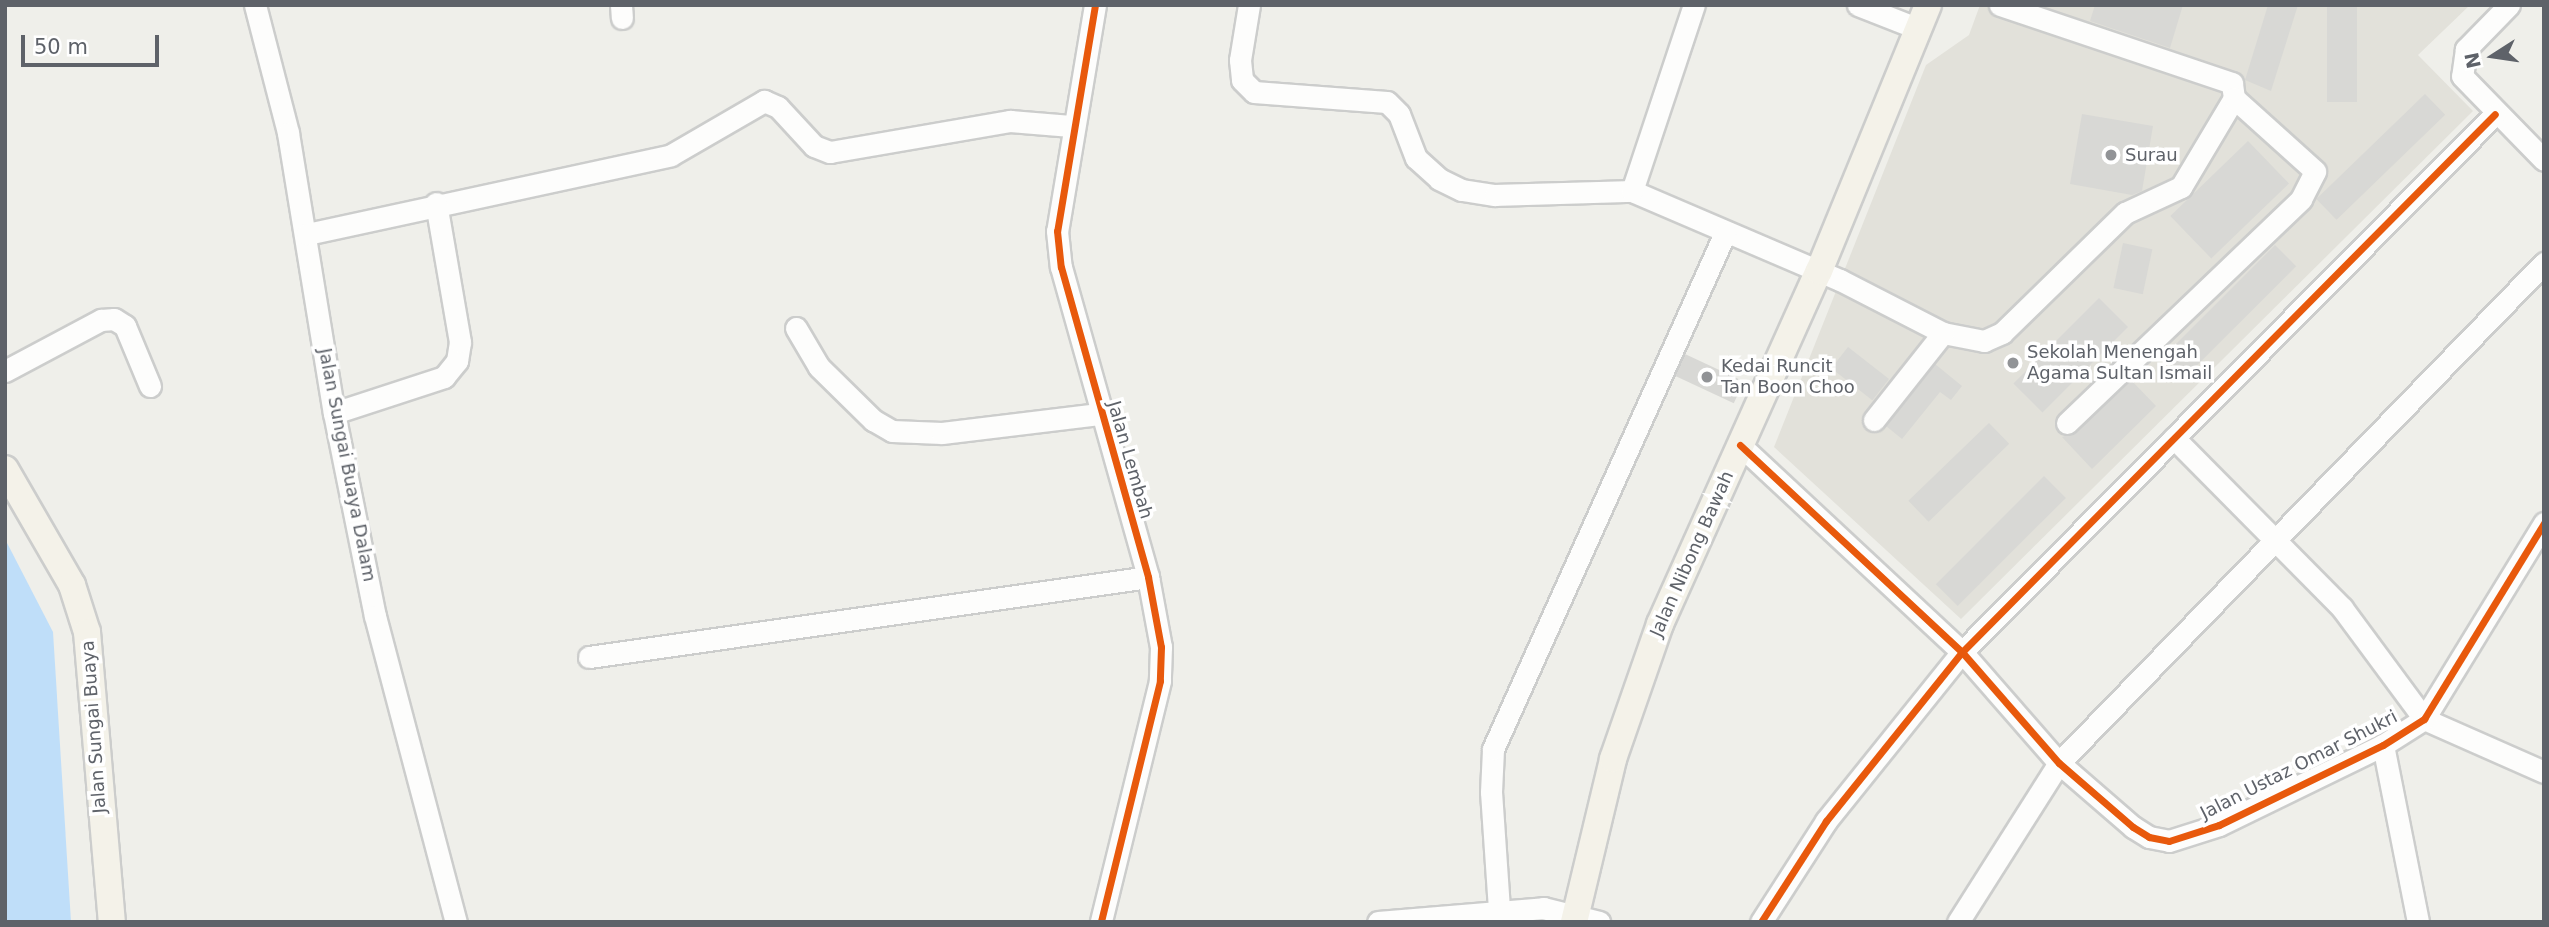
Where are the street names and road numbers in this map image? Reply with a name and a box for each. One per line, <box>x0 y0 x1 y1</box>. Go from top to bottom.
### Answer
street label: Jalan Sungai Buaya Dalam <box>314 346 380 584</box>
street label: Jalan Lembah <box>1103 399 1157 521</box>
street label: Jalan Nibong Bawah <box>1646 468 1738 640</box>
street label: Jalan Sungai Buaya <box>77 640 111 814</box>
street label: Jalan Ustaz Omar Shukri <box>2197 706 2401 824</box>

